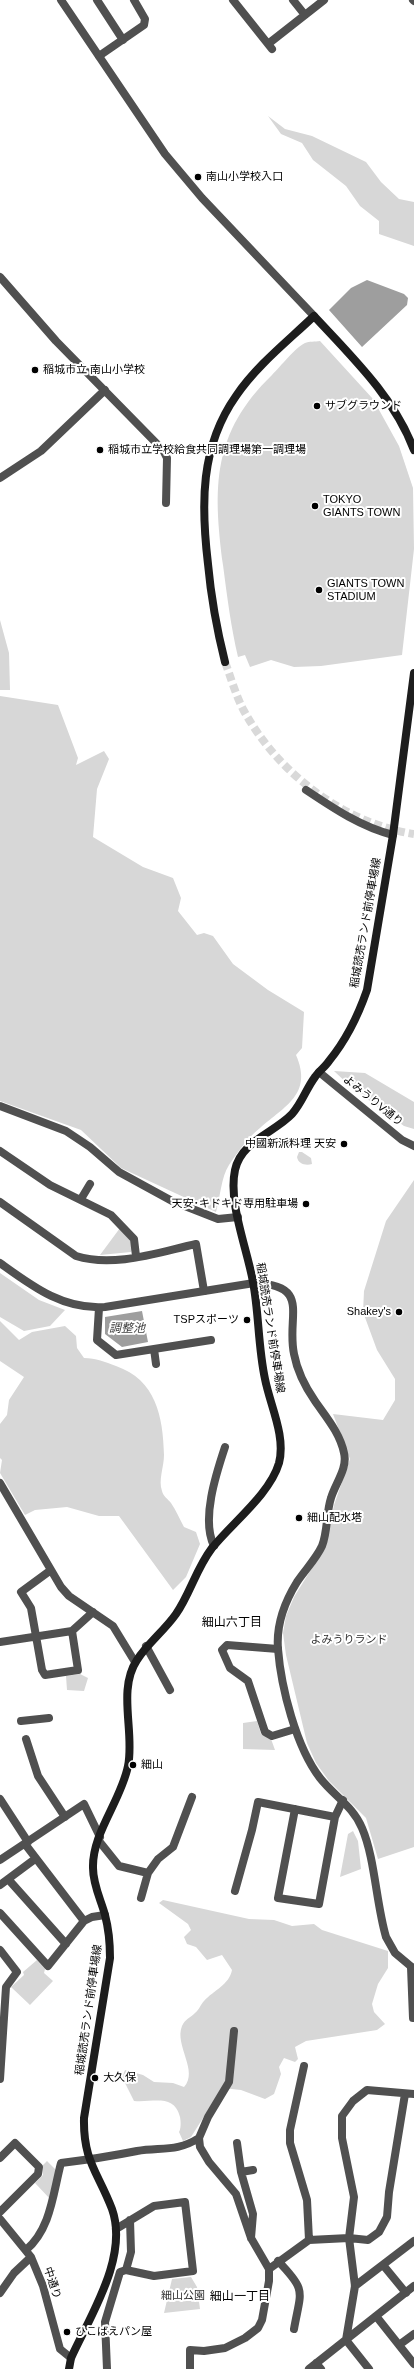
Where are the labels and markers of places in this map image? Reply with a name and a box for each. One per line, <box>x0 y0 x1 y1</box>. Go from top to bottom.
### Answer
place label: 南山小学校入口 <box>206 170 283 184</box>
marker: 南山小学校入口 <box>193 172 203 182</box>
place label: 稲城市立 南山小学校 <box>43 363 145 377</box>
marker: 稲城市立 南山小学校 <box>30 365 40 375</box>
place label: サブグラウンド <box>325 399 402 413</box>
marker: サブグラウンド <box>312 401 322 411</box>
place label: 稲城市立学校給食共同調理場第一調理場 <box>108 443 306 457</box>
marker: 稲城市立学校給食共同調理場第一調理場 <box>95 445 105 455</box>
place label: TOKYO GIANTS TOWN <box>323 493 400 519</box>
marker: TOKYO GIANTS TOWN <box>310 501 320 511</box>
place label: GIANTS TOWN STADIUM <box>327 577 404 603</box>
marker: GIANTS TOWN STADIUM <box>314 585 324 595</box>
place label: 中國新派料理 天安 <box>245 1137 336 1151</box>
marker: 中國新派料理 天安 <box>339 1139 349 1149</box>
place label: 天安･キドキド専用駐車場 <box>172 1197 298 1211</box>
marker: 天安･キドキド専用駐車場 <box>301 1199 311 1209</box>
place label: Shakey's <box>347 1305 391 1319</box>
marker: Shakey's <box>394 1307 404 1317</box>
place label: TSPスポーツ <box>174 1313 239 1327</box>
marker: TSPスポーツ <box>242 1315 252 1325</box>
place label: 細山配水塔 <box>307 1511 362 1525</box>
marker: 細山配水塔 <box>294 1513 304 1523</box>
place label: 細山 <box>141 1758 163 1772</box>
marker: 細山 <box>128 1760 138 1770</box>
place label: 大久保 <box>103 2071 136 2085</box>
marker: 大久保 <box>90 2073 100 2083</box>
place label: ひこばえパン屋 <box>75 2325 152 2339</box>
marker: ひこばえパン屋 <box>62 2327 72 2337</box>

